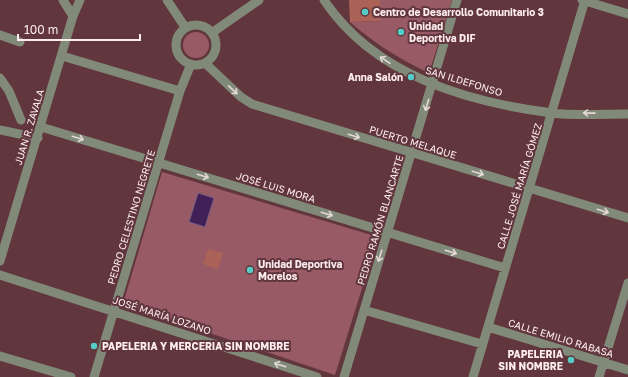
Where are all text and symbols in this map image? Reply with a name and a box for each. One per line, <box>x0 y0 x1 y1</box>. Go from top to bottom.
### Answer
place label: Centro de Desarrollo Comunitario 3 <box>373 6 544 18</box>
marker: Centro de Desarrollo Comunitario 3 <box>360 7 370 17</box>
scale bar <box>18 16 140 42</box>
place label: Unidad Deportiva DIF <box>409 20 476 44</box>
text: 100 m <box>24 22 58 37</box>
marker: Unidad Deportiva DIF <box>396 27 406 37</box>
one-way arrow <box>379 56 390 64</box>
street label: SAN ILDEFONSO <box>424 64 504 98</box>
place label: Anna Salón <box>348 71 403 83</box>
marker: Anna Salón <box>406 72 416 82</box>
one-way arrow <box>228 85 238 95</box>
street label: JUAN R. ZAVALA <box>12 87 46 166</box>
one-way arrow <box>423 98 430 111</box>
one-way arrow <box>583 110 596 117</box>
street label: CALLE JOSÉ MARÍA GÓMEZ <box>494 122 544 250</box>
street label: PUERTO MELAQUE <box>368 123 458 161</box>
one-way arrow <box>347 133 360 140</box>
one-way arrow <box>72 135 85 142</box>
street label: PEDRO CELESTINO NEGRETE <box>105 148 157 286</box>
street label: PEDRO RAMÓN BLANCARTE <box>354 154 406 286</box>
street label: JOSÉ LUIS MORA <box>235 169 317 205</box>
one-way arrow <box>471 170 484 177</box>
one-way arrow <box>196 173 209 180</box>
one-way arrow <box>596 208 609 215</box>
one-way arrow <box>320 211 333 218</box>
one-way arrow <box>376 249 383 262</box>
one-way arrow <box>445 249 458 256</box>
place label: Unidad Deportiva Morelos <box>258 258 342 282</box>
marker: Unidad Deportiva Morelos <box>245 265 255 275</box>
street label: JOSÉ MARÍA LOZANO <box>111 293 213 337</box>
street label: CALLE EMILIO RABASA <box>507 316 615 360</box>
place label: PAPELERIA Y MERCERIA SIN NOMBRE <box>102 340 290 352</box>
marker: PAPELERIA Y MERCERIA SIN NOMBRE <box>89 341 99 351</box>
place label: PAPELERIA SIN NOMBRE <box>498 348 563 372</box>
marker: PAPELERIA SIN NOMBRE <box>566 355 576 365</box>
one-way arrow <box>274 361 287 368</box>

